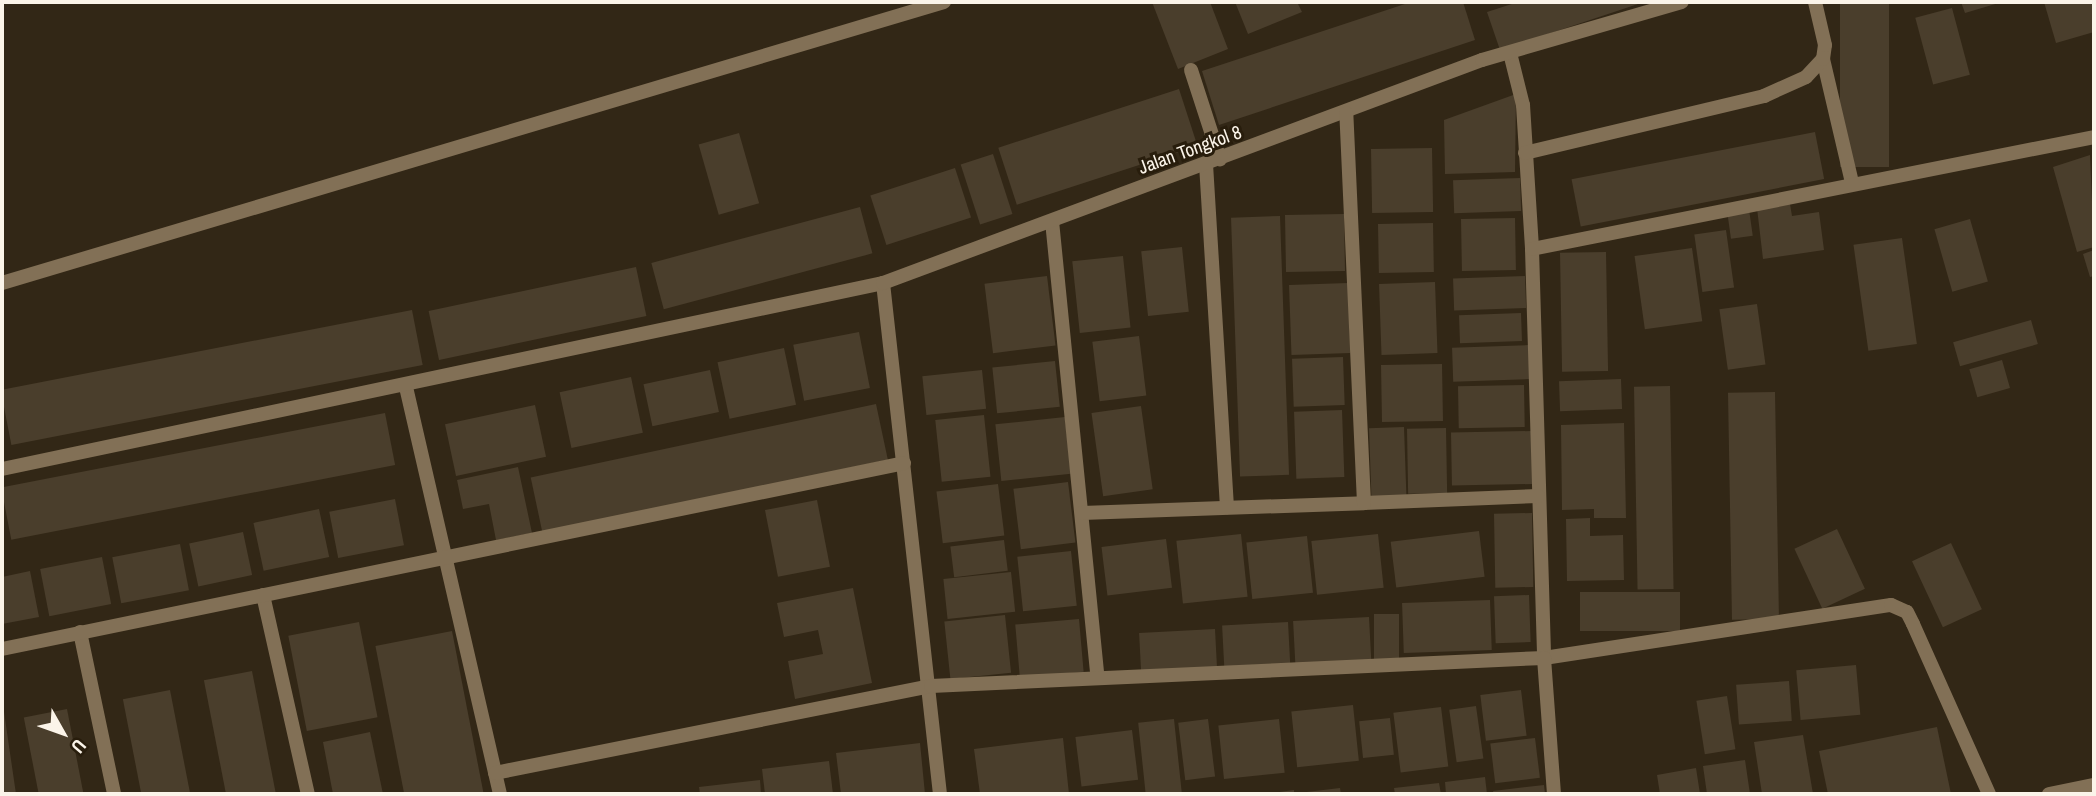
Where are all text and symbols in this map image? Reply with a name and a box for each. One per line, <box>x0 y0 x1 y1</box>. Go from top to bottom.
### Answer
street label: Jalan Tongkol 8 <box>1135 121 1245 179</box>
north arrow <box>28 698 98 768</box>
text: U <box>66 734 93 759</box>

